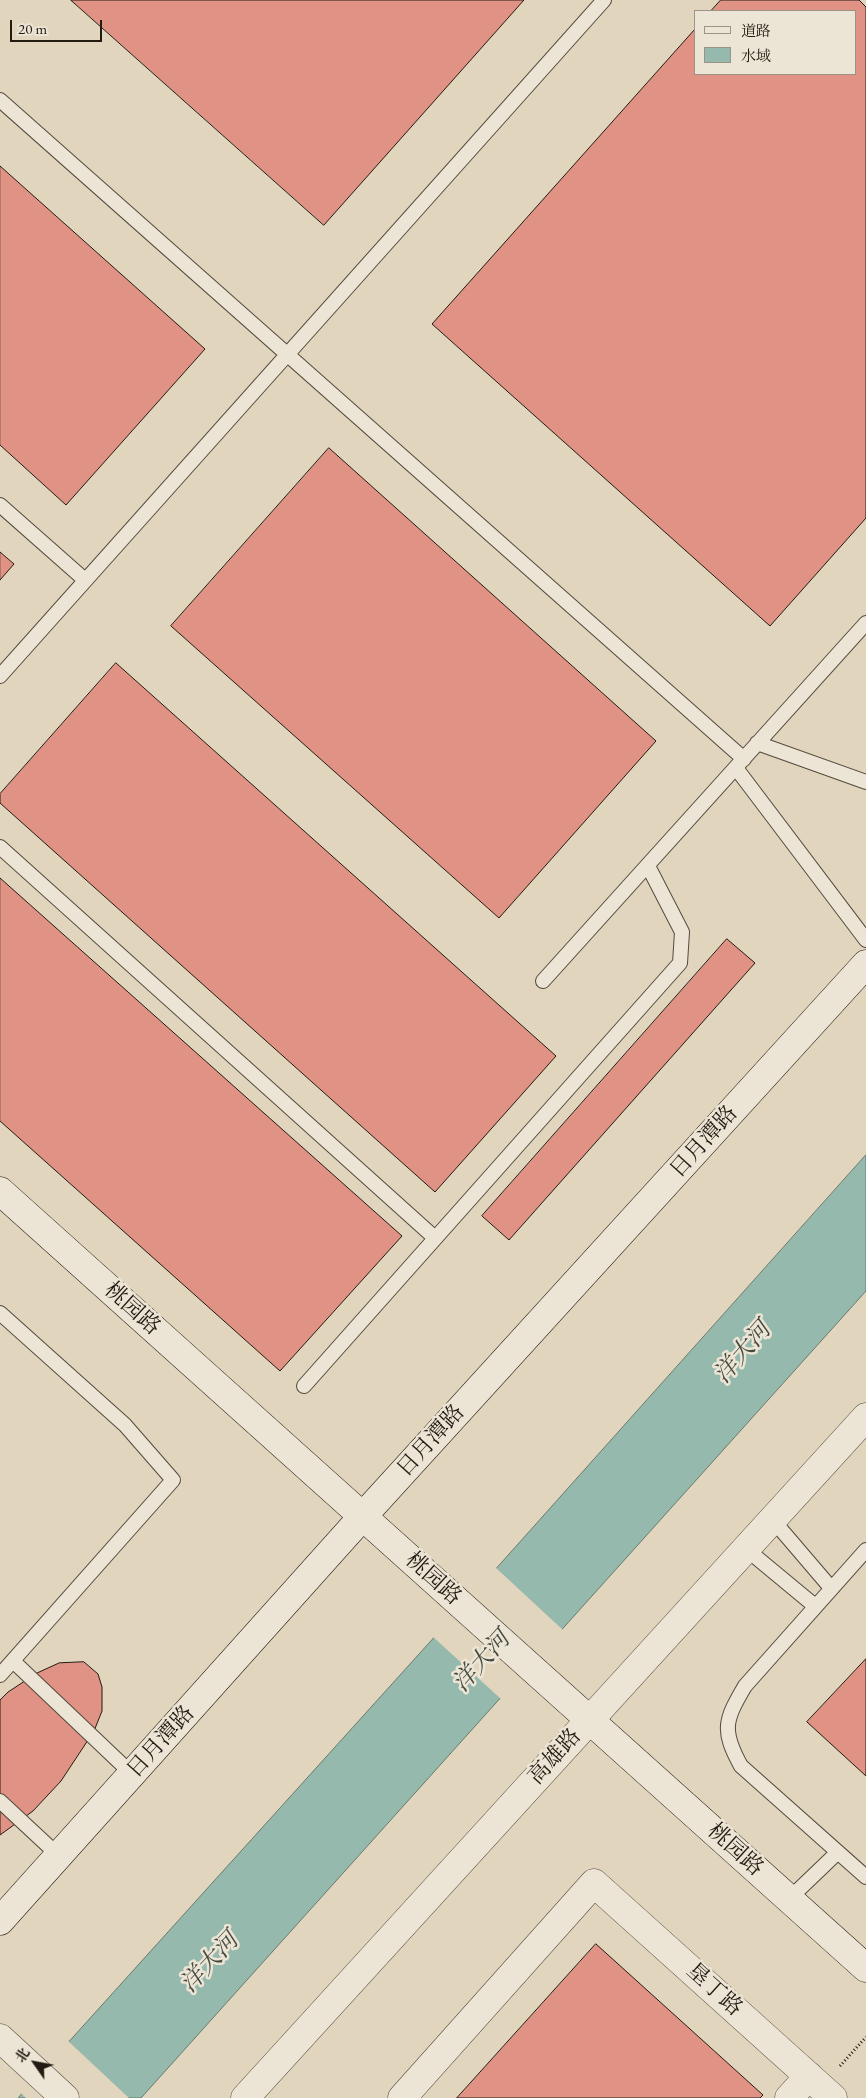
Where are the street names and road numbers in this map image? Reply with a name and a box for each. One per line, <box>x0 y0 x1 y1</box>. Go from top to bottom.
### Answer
street label: 日月潭路 <box>665 1100 743 1184</box>
street label: 桃园路 <box>99 1277 165 1341</box>
street label: 日月潭路 <box>392 1399 470 1483</box>
street label: 桃园路 <box>400 1547 466 1611</box>
street label: 日月潭路 <box>122 1700 200 1784</box>
street label: 高雄路 <box>523 1724 587 1790</box>
street label: 桃园路 <box>702 1818 768 1882</box>
street label: 垦丁路 <box>681 1958 747 2022</box>

